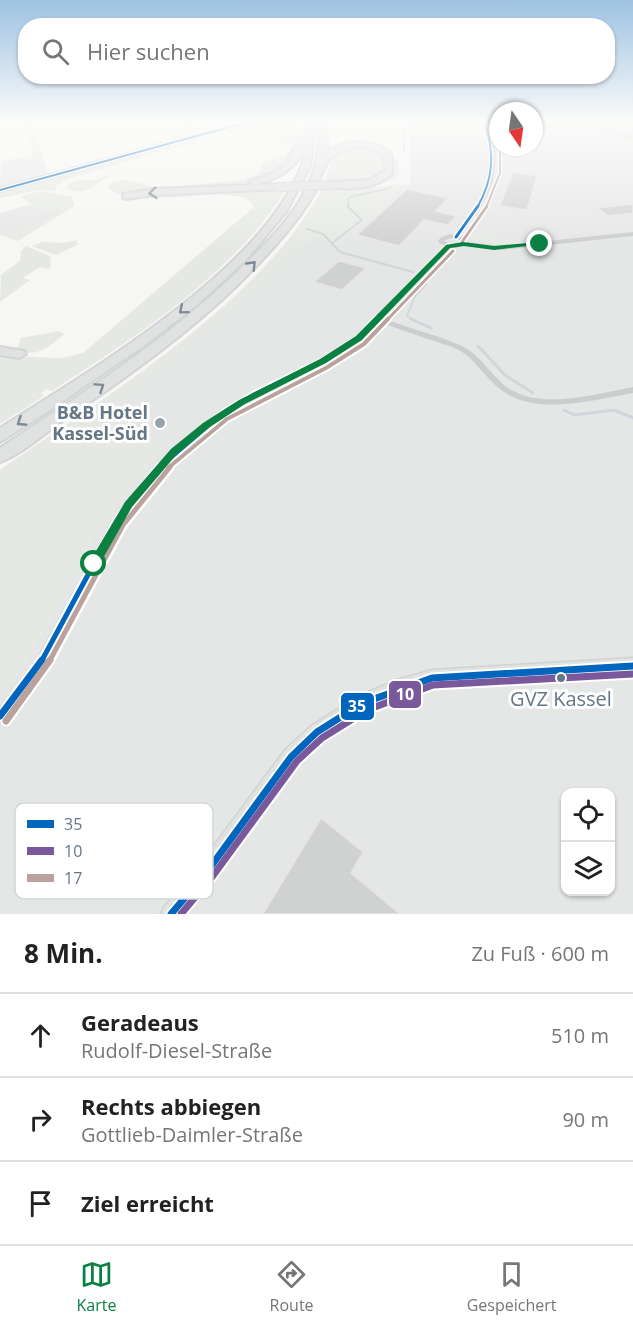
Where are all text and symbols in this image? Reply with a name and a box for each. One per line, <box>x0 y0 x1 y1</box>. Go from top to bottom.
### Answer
search box <box>18 18 615 84</box>
icon: search <box>39 35 72 68</box>
text: Hier suchen <box>87 36 210 66</box>
north arrow <box>489 102 543 156</box>
one-way arrow <box>149 186 158 199</box>
route end <box>526 230 552 256</box>
one-way arrow <box>244 261 255 272</box>
one-way arrow <box>179 302 190 313</box>
one-way arrow <box>94 383 105 394</box>
place label: B&B Hotel Kassel-Süd <box>52 400 148 445</box>
one-way arrow <box>17 414 28 425</box>
marker: B&B Hotel Kassel-Süd <box>153 416 167 430</box>
route start <box>80 550 106 576</box>
marker: GVZ Kassel <box>555 672 567 684</box>
line badge: 10 <box>388 680 422 709</box>
text: 10 <box>396 683 414 705</box>
place label: GVZ Kassel <box>510 685 612 712</box>
line badge: 35 <box>340 692 375 721</box>
text: 35 <box>348 695 366 717</box>
map controls <box>561 788 615 896</box>
button: locate <box>561 788 615 842</box>
legend <box>15 803 213 899</box>
text: 35 <box>64 813 82 835</box>
text: 10 <box>64 840 82 862</box>
button: layers <box>561 842 615 896</box>
text: 17 <box>64 867 82 889</box>
text: 8 Min. <box>24 935 103 971</box>
text: Zu Fuß · 600 m <box>471 940 609 967</box>
text: Geradeaus <box>81 1007 199 1037</box>
icon: ahead <box>24 1019 57 1052</box>
text: 510 m <box>551 1022 609 1049</box>
text: Rudolf-Diesel-Straße <box>81 1037 272 1064</box>
text: Rechts abbiegen <box>81 1091 261 1121</box>
icon: right <box>24 1103 57 1136</box>
text: 90 m <box>562 1106 609 1133</box>
text: Gottlieb-Daimler-Straße <box>81 1121 303 1148</box>
icon: arrive <box>24 1187 57 1220</box>
text: Ziel erreicht <box>81 1188 214 1218</box>
tab: Karte <box>77 1258 116 1316</box>
tab: Route <box>270 1258 314 1316</box>
tab: Gespeichert <box>467 1258 556 1316</box>

